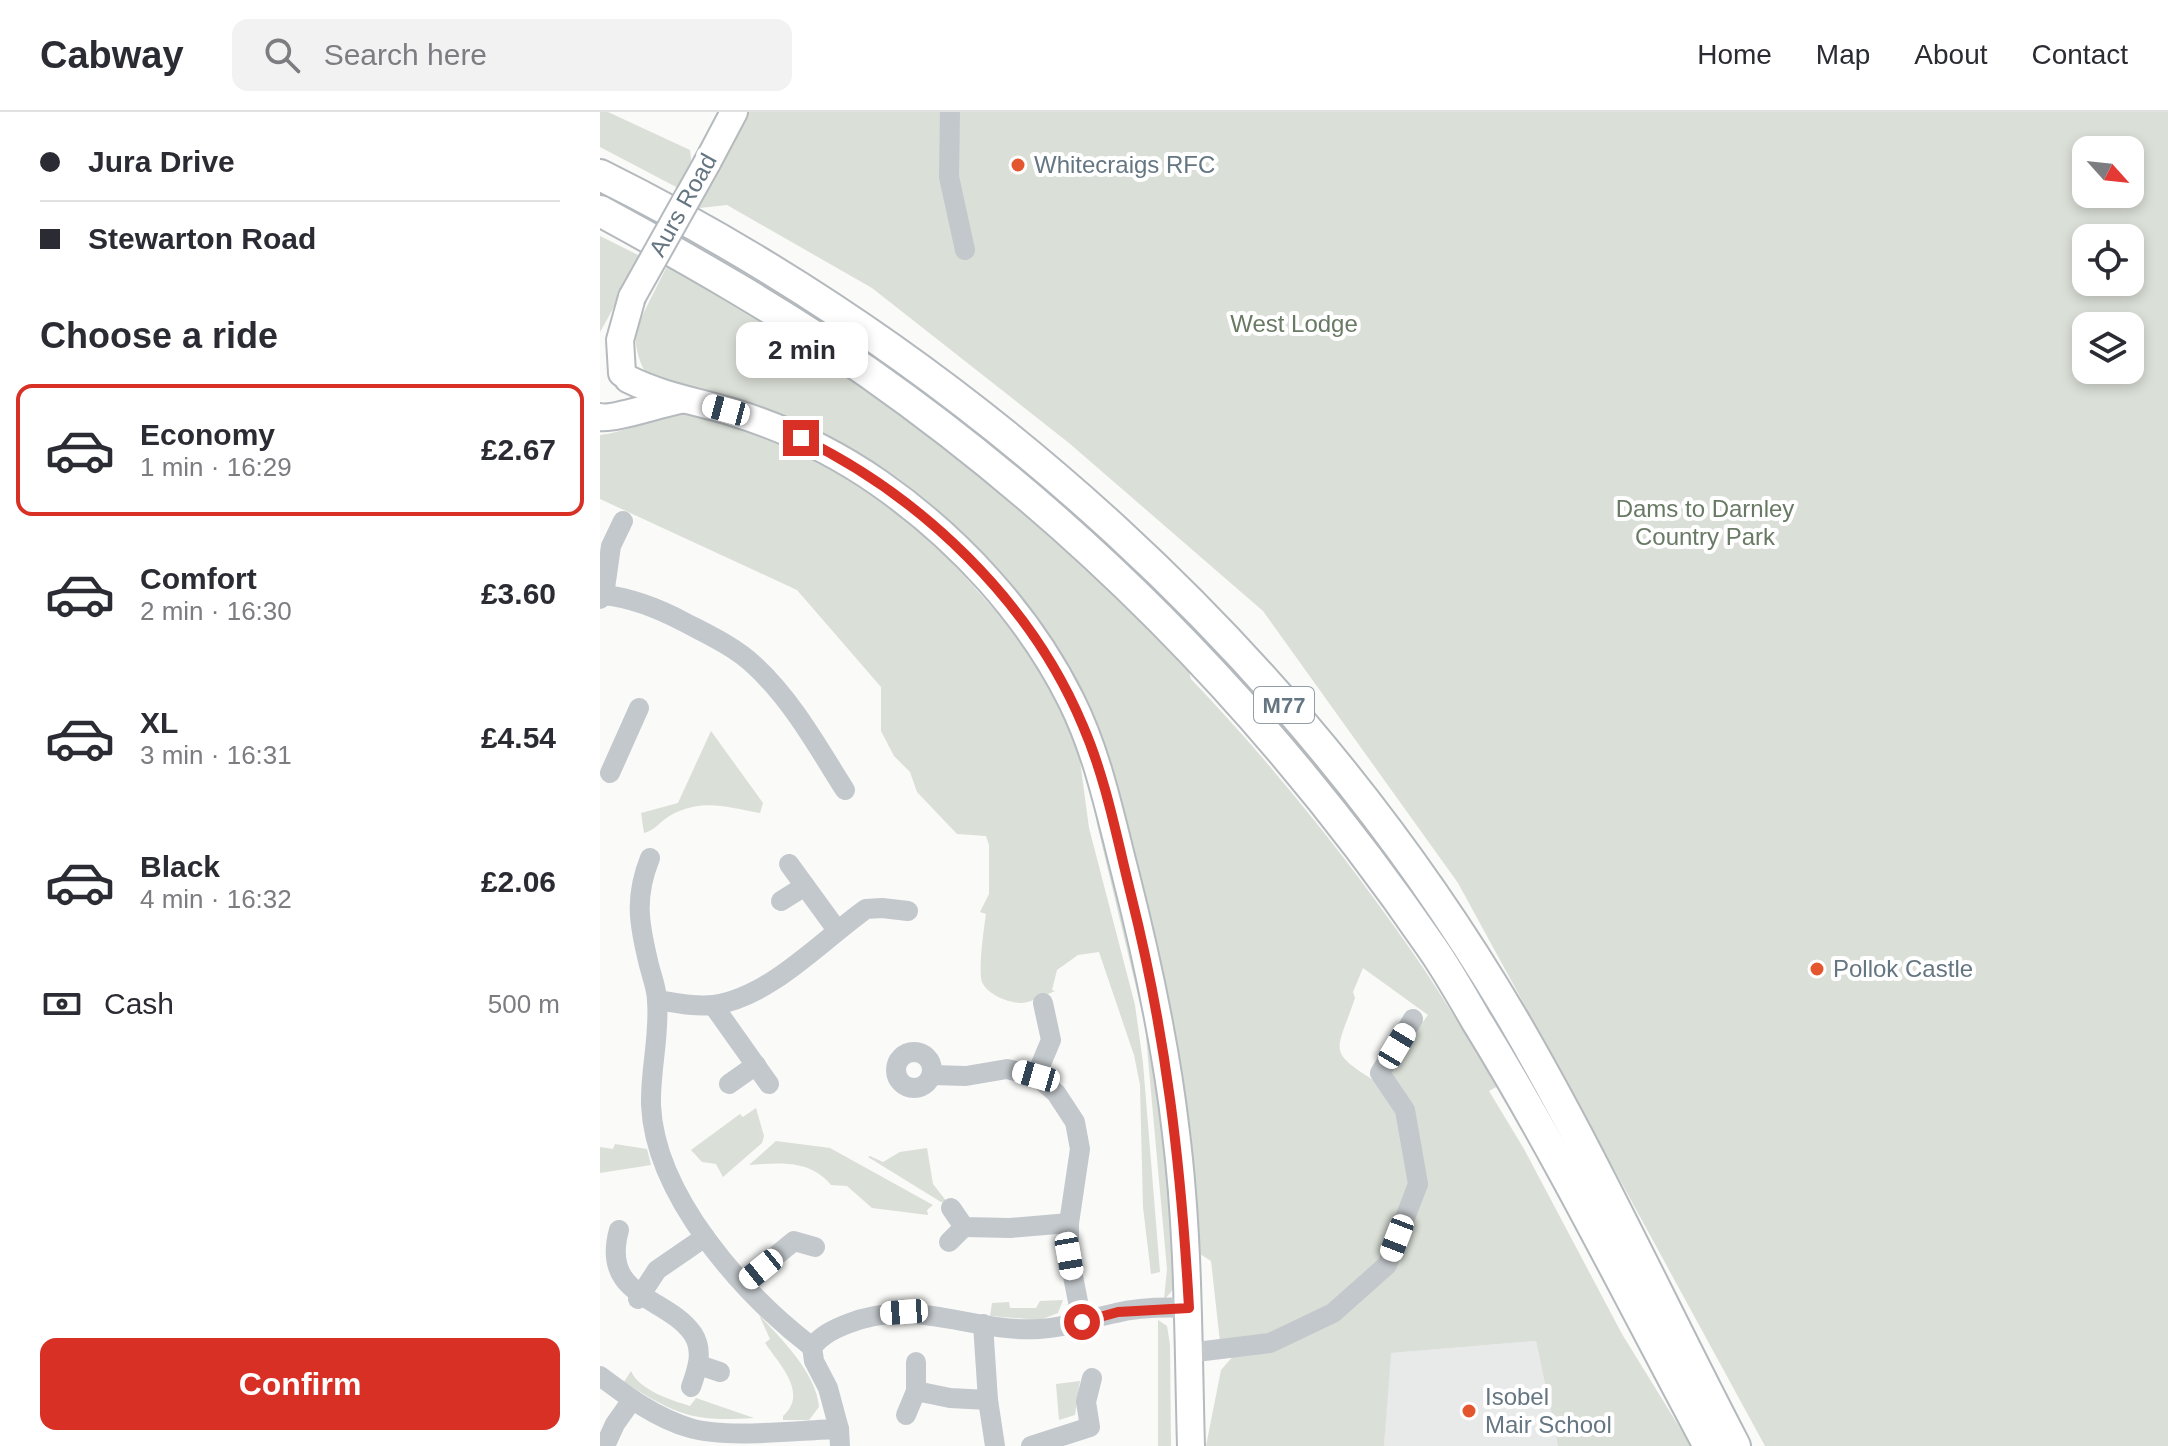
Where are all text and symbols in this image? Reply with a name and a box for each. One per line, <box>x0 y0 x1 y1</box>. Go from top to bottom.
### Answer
search box <box>232 19 792 91</box>
icon: search <box>260 33 304 77</box>
text: Cabway <box>40 34 184 76</box>
text: Search here <box>324 38 487 71</box>
text: Home <box>1697 39 1772 70</box>
text: Map <box>1816 39 1870 70</box>
text: About <box>1914 39 1988 70</box>
text: Contact <box>2032 39 2128 70</box>
north arrow <box>2072 136 2144 208</box>
map controls <box>2072 136 2144 384</box>
text: Jura Drive <box>88 145 235 178</box>
street label: Aurs Road <box>643 149 722 261</box>
place label: Whitecraigs RFC <box>1034 151 1215 178</box>
marker: Whitecraigs RFC <box>1009 156 1027 174</box>
text: Stewarton Road <box>88 222 316 255</box>
button: locate <box>2072 224 2144 296</box>
park label: West Lodge <box>1230 310 1358 337</box>
button: layers <box>2072 312 2144 384</box>
text: Choose a ride <box>40 315 278 356</box>
callout: 2 min <box>735 322 867 378</box>
text: 2 min <box>768 335 836 365</box>
car <box>700 392 752 428</box>
icon: car <box>44 414 116 486</box>
text: Economy <box>140 418 275 451</box>
route end <box>783 420 819 456</box>
text: £2.67 <box>481 433 556 466</box>
text: 1 min · 16:29 <box>140 452 292 482</box>
park label: Dams to Darnley Country Park <box>1616 495 1794 550</box>
icon: car <box>44 558 116 630</box>
text: Comfort <box>140 562 257 595</box>
text: £3.60 <box>481 577 556 610</box>
text: 2 min · 16:30 <box>140 596 292 626</box>
road number: M77 <box>1254 687 1314 723</box>
icon: car <box>44 702 116 774</box>
text: XL <box>140 706 178 739</box>
text: £4.54 <box>481 721 556 754</box>
text: 3 min · 16:31 <box>140 740 292 770</box>
icon: car <box>44 846 116 918</box>
text: Black <box>140 850 220 883</box>
text: £2.06 <box>481 865 556 898</box>
text: 4 min · 16:32 <box>140 884 292 914</box>
place label: Pollok Castle <box>1833 955 1973 982</box>
marker: Pollok Castle <box>1808 960 1826 978</box>
icon: cash <box>40 982 84 1026</box>
text: Cash <box>104 987 174 1020</box>
text: 500 m <box>488 989 560 1019</box>
car <box>1374 1019 1420 1073</box>
car <box>1010 1058 1062 1094</box>
car <box>1377 1211 1417 1265</box>
car <box>1053 1230 1085 1282</box>
car <box>735 1245 787 1293</box>
car <box>879 1298 929 1326</box>
route start <box>1064 1304 1100 1340</box>
button: Confirm <box>40 1338 560 1430</box>
place label: Isobel Mair School <box>1485 1383 1612 1438</box>
marker: Isobel Mair School <box>1460 1402 1478 1420</box>

